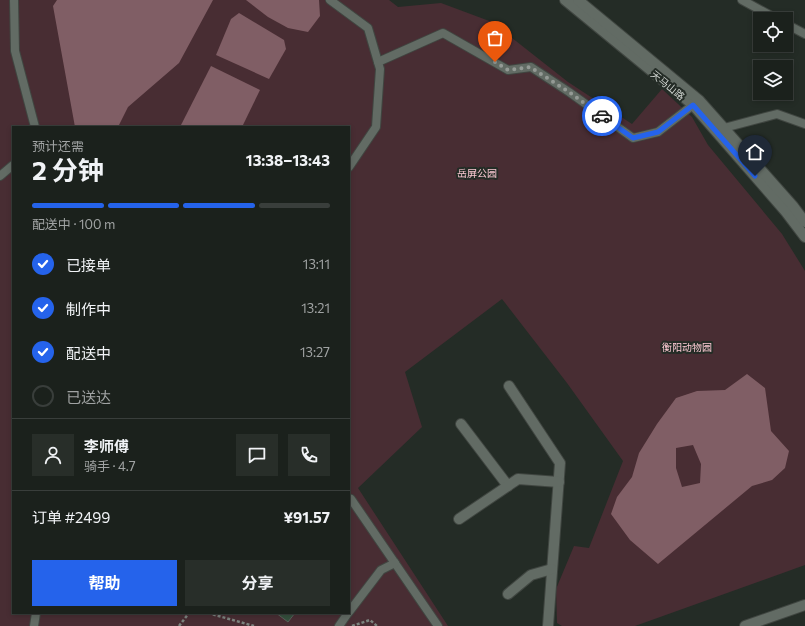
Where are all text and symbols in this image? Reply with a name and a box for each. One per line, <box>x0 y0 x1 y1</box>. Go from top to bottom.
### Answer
map controls <box>753 12 793 100</box>
button: locate <box>753 12 793 52</box>
pin <box>478 21 512 62</box>
icon: bag <box>484 27 506 49</box>
button: layers <box>753 60 793 100</box>
street label: 天马山路 <box>649 68 687 102</box>
courier <box>582 96 622 136</box>
icon: car <box>591 105 613 127</box>
pin <box>738 135 772 176</box>
text: 预计还需 <box>32 138 84 154</box>
icon: home <box>744 141 766 163</box>
text: 13:38–13:43 <box>246 151 330 169</box>
text: 2 分钟 <box>32 154 104 185</box>
park label: 岳屏公园 <box>457 167 497 179</box>
text: 配送中 · 100 m <box>32 216 115 232</box>
icon: check <box>32 253 54 275</box>
text: 已接单 <box>66 256 111 274</box>
text: 13:11 <box>303 256 330 272</box>
icon: check <box>32 297 54 319</box>
text: 制作中 <box>66 300 111 318</box>
text: 13:21 <box>301 300 330 316</box>
icon: check <box>32 341 54 363</box>
park label: 衡阳动物园 <box>662 341 712 353</box>
text: 配送中 <box>66 344 111 362</box>
text: 13:27 <box>300 344 330 360</box>
text: 已送达 <box>66 388 111 406</box>
button: person <box>32 434 74 476</box>
button: chat <box>236 434 278 476</box>
button: phone <box>288 434 330 476</box>
text: 李师傅 <box>84 437 129 455</box>
text: 骑手 · 4.7 <box>84 458 136 474</box>
text: 订单 #2499 <box>32 508 110 526</box>
text: ¥91.57 <box>283 508 330 526</box>
button: 帮助 <box>32 560 177 606</box>
button: 分享 <box>185 560 330 606</box>

